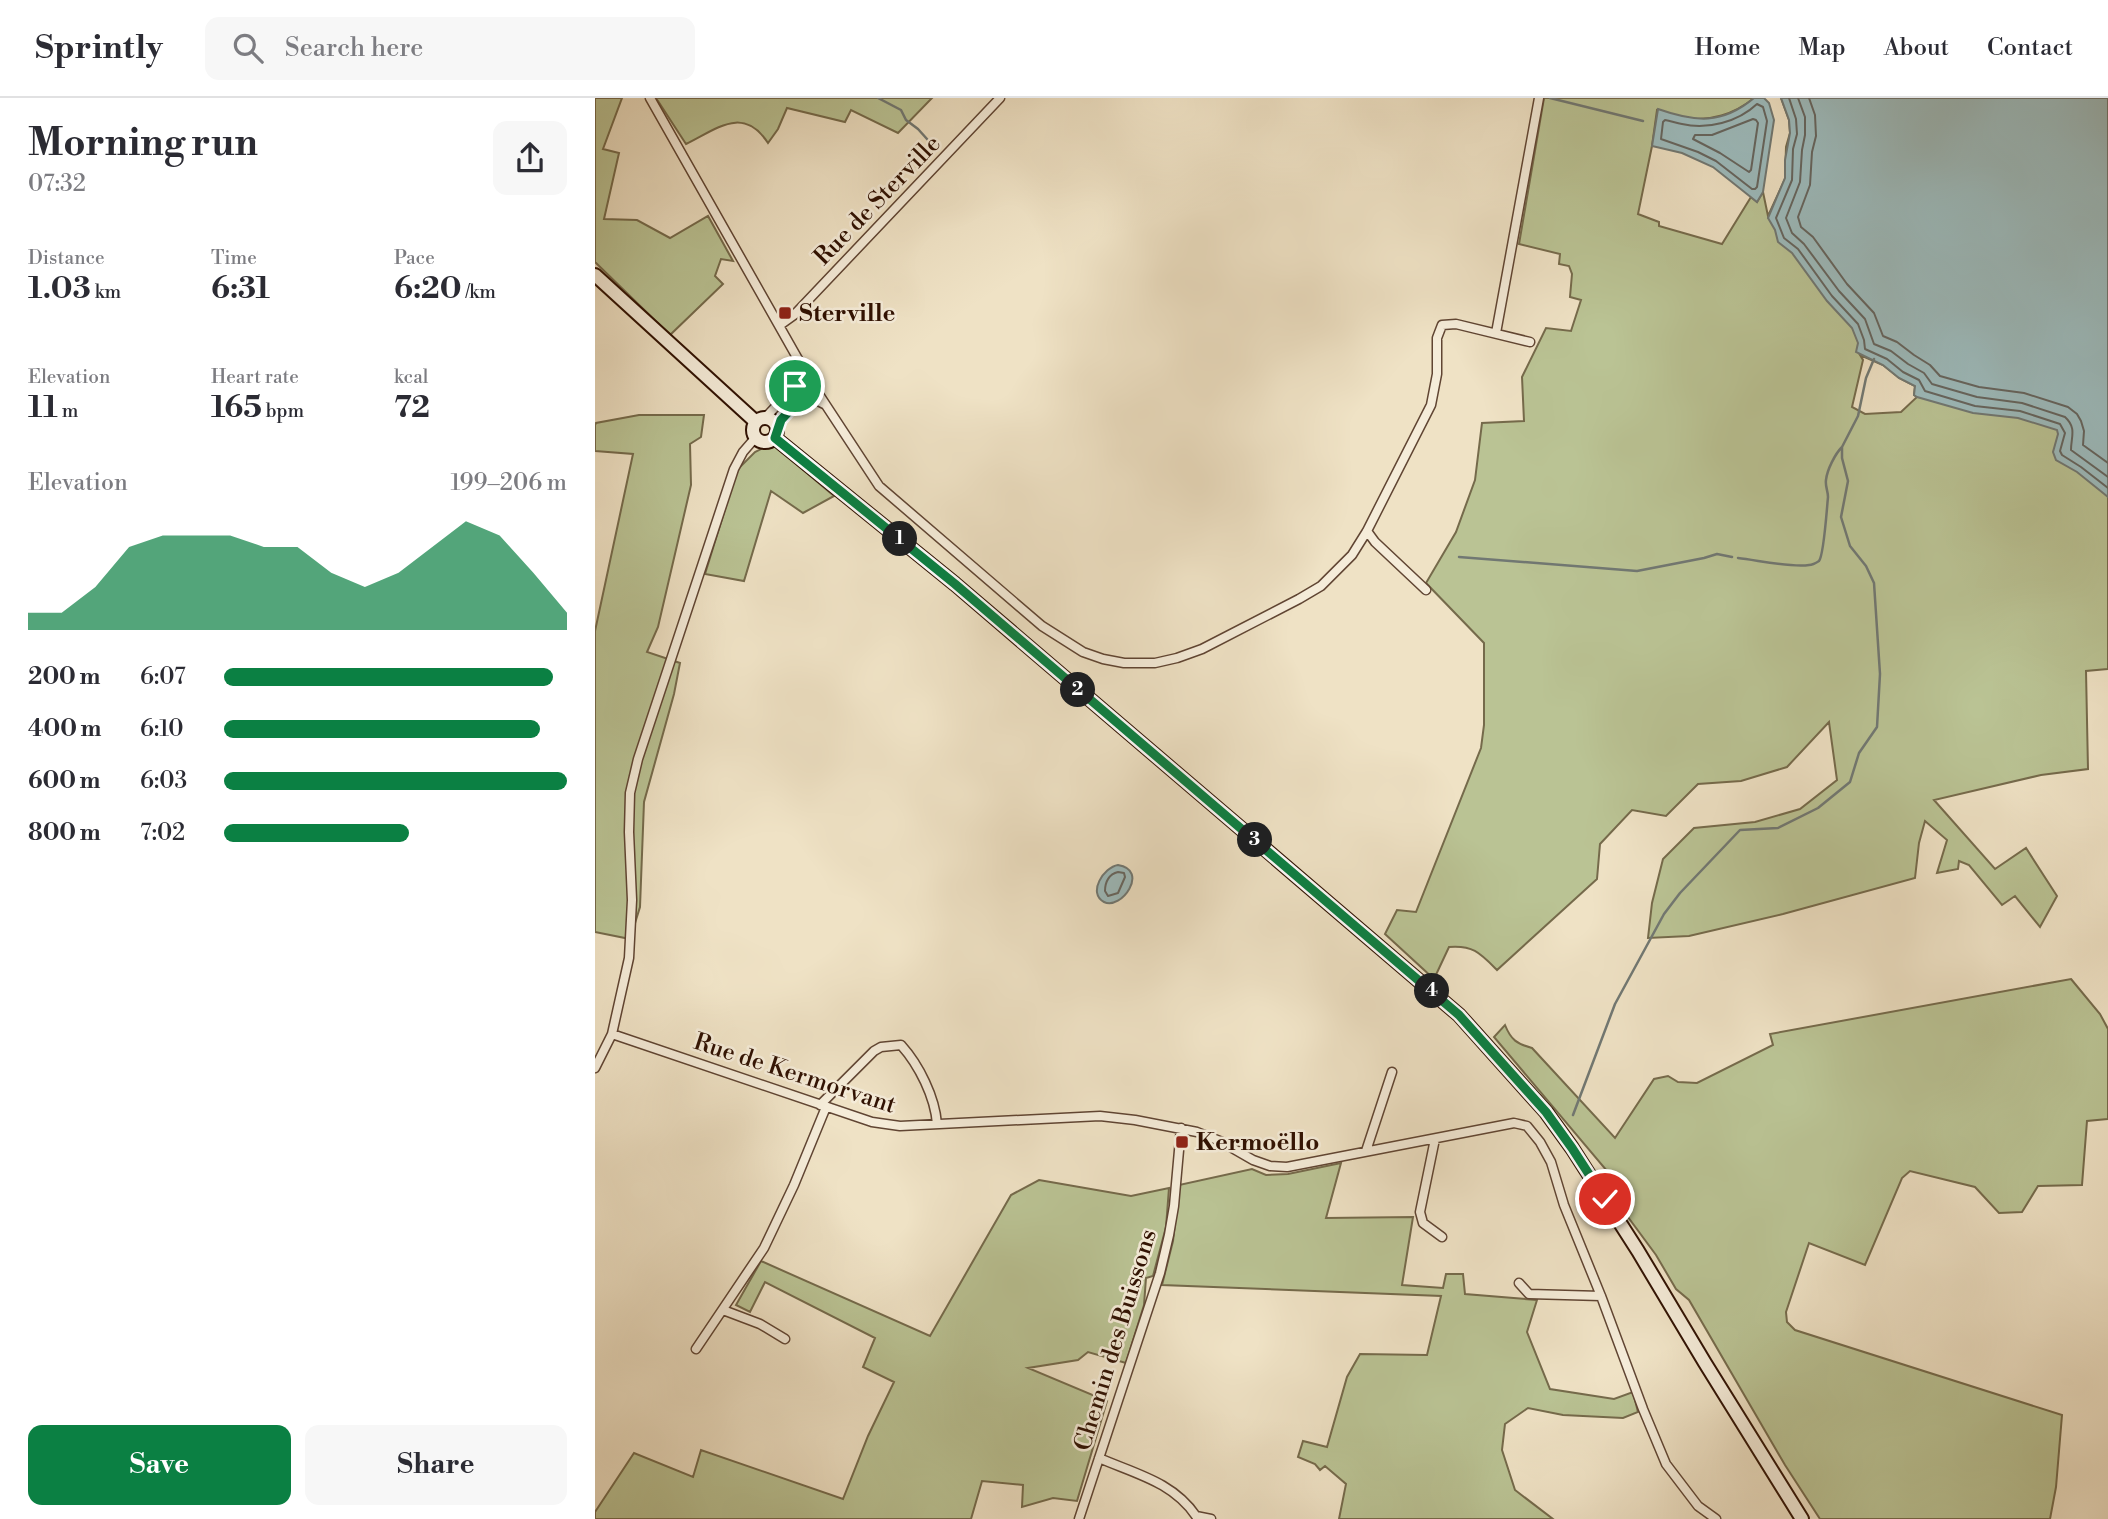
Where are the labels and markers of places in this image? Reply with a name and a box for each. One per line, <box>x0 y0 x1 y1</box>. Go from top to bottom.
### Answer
place label: Sterville <box>799 299 896 329</box>
marker: Sterville <box>777 305 793 321</box>
pin <box>765 356 825 416</box>
pin: 1 <box>883 522 917 556</box>
pin: 2 <box>1061 672 1095 708</box>
pin: 3 <box>1237 822 1273 858</box>
pin: 4 <box>1415 974 1449 1008</box>
place label: Kermoëllo <box>1196 1128 1319 1158</box>
marker: Kermoëllo <box>1174 1134 1190 1150</box>
pin <box>1575 1169 1635 1229</box>

